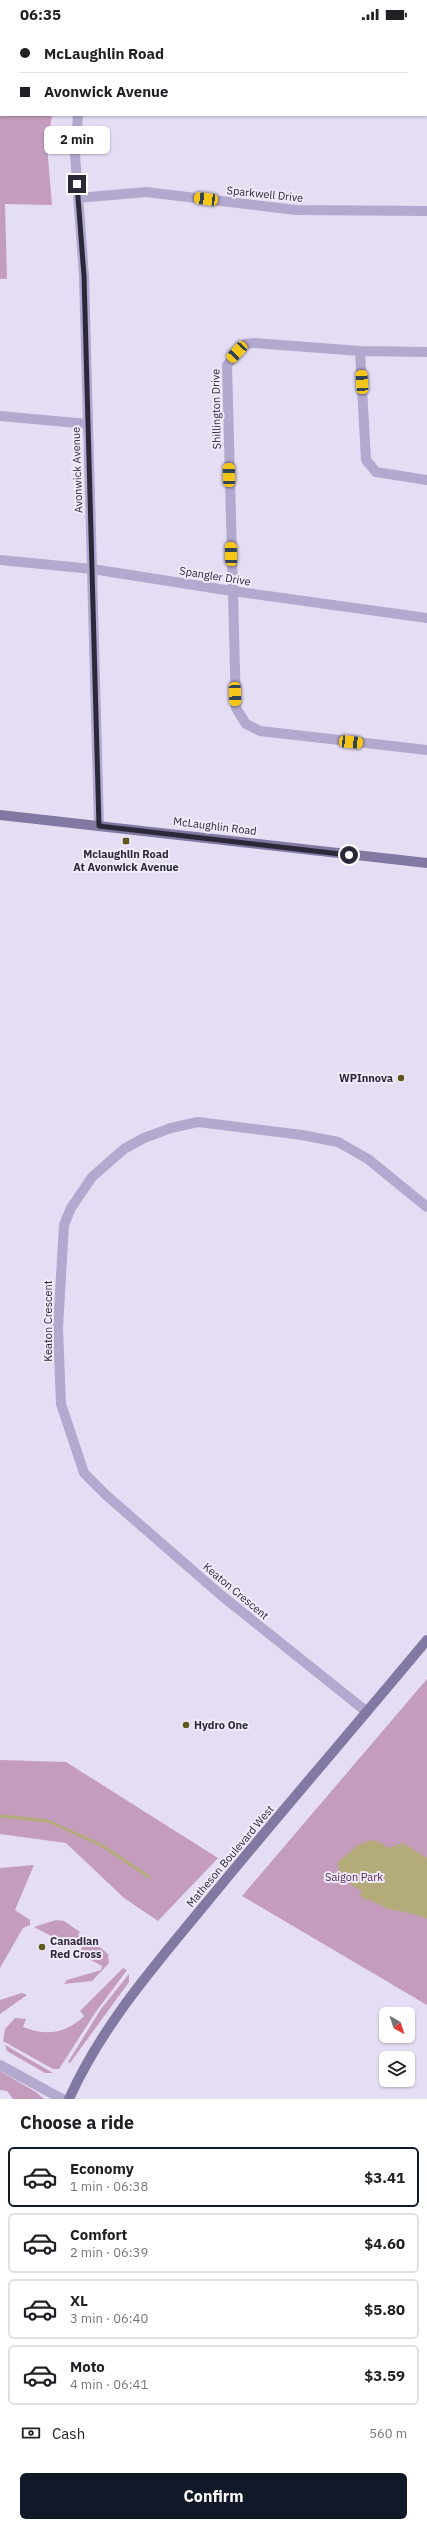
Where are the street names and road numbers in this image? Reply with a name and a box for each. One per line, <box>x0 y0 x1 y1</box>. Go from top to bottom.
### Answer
street label: Sparkwell Drive <box>226 183 304 205</box>
street label: Shillington Drive <box>208 369 224 449</box>
street label: Avonwick Avenue <box>68 427 86 513</box>
street label: Spangler Drive <box>178 563 252 589</box>
street label: McLaughlin Road <box>172 814 258 838</box>
street label: Keaton Crescent <box>41 1280 55 1362</box>
street label: Keaton Crescent <box>200 1560 272 1623</box>
street label: Matheson Boulevard West <box>183 1802 277 1910</box>

